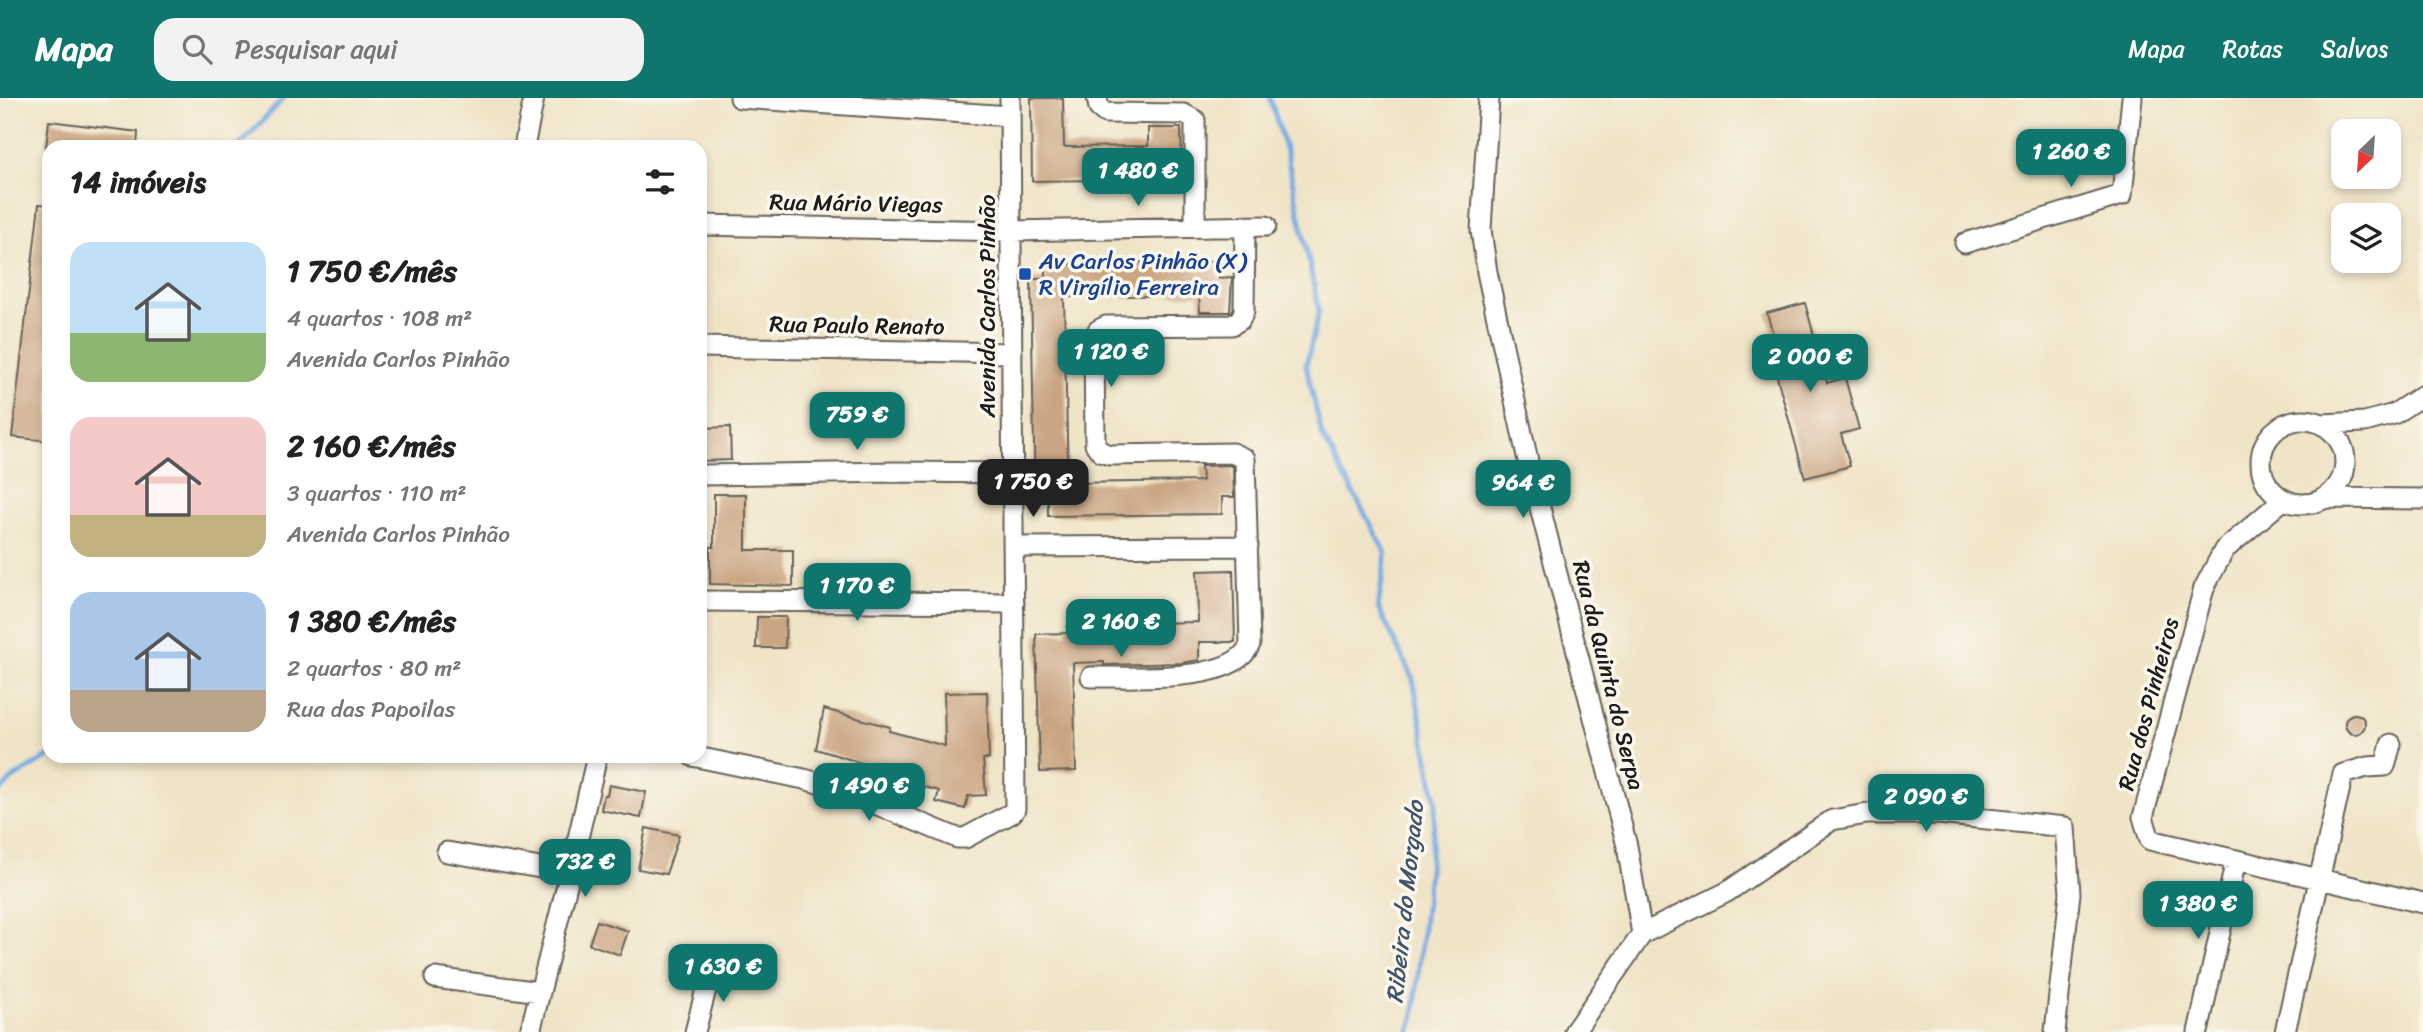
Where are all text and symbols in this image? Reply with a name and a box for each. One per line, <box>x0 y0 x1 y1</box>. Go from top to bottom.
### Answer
search box <box>154 18 644 81</box>
text: Mapa <box>35 20 112 78</box>
text: Pesquisar aqui <box>234 26 397 72</box>
text: Mapa <box>2128 28 2185 70</box>
text: Rotas <box>2223 28 2283 70</box>
text: Salvos <box>2321 28 2388 70</box>
icon: search <box>178 30 216 68</box>
north arrow <box>2331 119 2401 189</box>
map controls <box>2331 119 2401 273</box>
pin: 1 260 € <box>2006 130 2136 189</box>
text: 1 260 € <box>2032 131 2110 172</box>
pin: 1 480 € <box>1073 148 1203 208</box>
text: 1 480 € <box>1098 150 1178 191</box>
text: 14 imóveis <box>70 155 206 209</box>
icon: filters <box>641 163 679 201</box>
street label: Rua Mário Viegas <box>769 181 943 226</box>
street label: Avenida Carlos Pinhão <box>967 194 1008 418</box>
button: layers <box>2331 203 2401 273</box>
place label: Av Carlos Pinhão (X) R Virgílio Ferreira <box>1038 241 1248 308</box>
text: 1 750 €/mês <box>287 244 457 298</box>
marker: Av Carlos Pinhão (X) R Virgílio Ferreira <box>1017 266 1033 282</box>
icon: home <box>126 270 210 354</box>
text: 4 quartos · 108 m² <box>287 298 472 339</box>
street label: Rua Paulo Renato <box>769 303 945 348</box>
pin: 1 120 € <box>1046 330 1176 389</box>
text: 1 120 € <box>1074 331 1148 372</box>
pin: 2 000 € <box>1745 334 1875 394</box>
text: 2 000 € <box>1768 336 1852 377</box>
text: Avenida Carlos Pinhão <box>287 339 510 380</box>
pin: 759 € <box>808 392 906 452</box>
text: 759 € <box>826 394 888 435</box>
text: 2 160 €/mês <box>287 419 456 473</box>
icon: home <box>126 445 210 529</box>
pin: 1 750 € <box>968 460 1098 519</box>
pin: 964 € <box>1474 460 1572 520</box>
text: 1 750 € <box>994 461 1072 502</box>
text: 964 € <box>1492 462 1554 503</box>
text: 3 quartos · 110 m² <box>287 473 466 514</box>
text: Avenida Carlos Pinhão <box>287 514 510 555</box>
street label: Rua da Quinta do Serpa <box>1560 556 1657 795</box>
pin: 1 170 € <box>792 564 922 623</box>
text: 1 170 € <box>820 565 894 606</box>
text: 1 380 €/mês <box>287 594 456 648</box>
pin: 2 160 € <box>1056 600 1186 659</box>
text: 2 160 € <box>1082 601 1160 642</box>
street label: Rua dos Pinheiros <box>2106 613 2191 795</box>
icon: home <box>126 620 210 704</box>
text: 2 quartos · 80 m² <box>287 648 461 689</box>
text: Rua das Papoilas <box>287 689 455 730</box>
pin: 1 490 € <box>804 764 934 823</box>
text: 1 490 € <box>829 765 909 806</box>
pin: 2 090 € <box>1861 774 1991 834</box>
text: 2 090 € <box>1884 776 1968 817</box>
water label: Ribeira do Morgado <box>1374 797 1437 1005</box>
pin: 732 € <box>536 840 634 899</box>
text: 732 € <box>555 841 615 882</box>
pin: 1 380 € <box>2133 882 2263 941</box>
text: 1 380 € <box>2159 883 2237 924</box>
pin: 1 630 € <box>658 944 788 1004</box>
text: 1 630 € <box>684 946 762 987</box>

